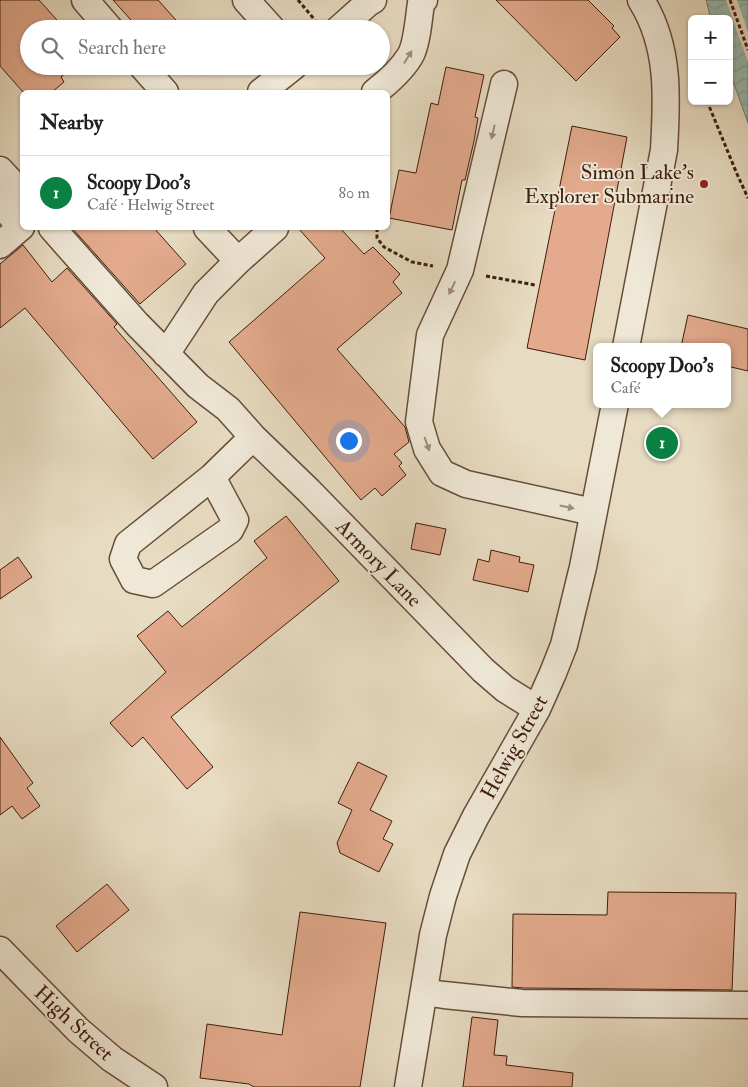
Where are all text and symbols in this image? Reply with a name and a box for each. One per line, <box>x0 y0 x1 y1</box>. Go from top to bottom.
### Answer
map controls <box>688 15 733 105</box>
button: + <box>688 15 733 60</box>
search box <box>20 20 390 75</box>
icon: search <box>38 34 66 62</box>
text: Search here <box>78 36 166 60</box>
one-way arrow <box>404 51 413 64</box>
button: − <box>688 60 733 105</box>
text: Nearby <box>40 109 103 136</box>
one-way arrow <box>489 124 497 139</box>
place label: Simon Lake's Explorer Submarine <box>524 159 694 210</box>
text: Scoopy Doo's <box>87 171 190 195</box>
marker: Simon Lake's Explorer Submarine <box>698 178 710 190</box>
text: 1 <box>53 183 59 203</box>
text: 80 m <box>339 183 370 203</box>
text: Café · Helwig Street <box>87 195 214 215</box>
one-way arrow <box>447 281 456 296</box>
popup <box>593 343 731 408</box>
text: Scoopy Doo's <box>610 354 714 378</box>
text: Café <box>610 378 640 398</box>
pin: 1 <box>646 424 678 462</box>
your location <box>336 428 362 454</box>
one-way arrow <box>424 437 431 452</box>
one-way arrow <box>559 503 574 511</box>
street label: Armory Lane <box>329 513 428 613</box>
street label: Helwig Street <box>475 690 554 804</box>
street label: High Street <box>28 980 119 1067</box>

